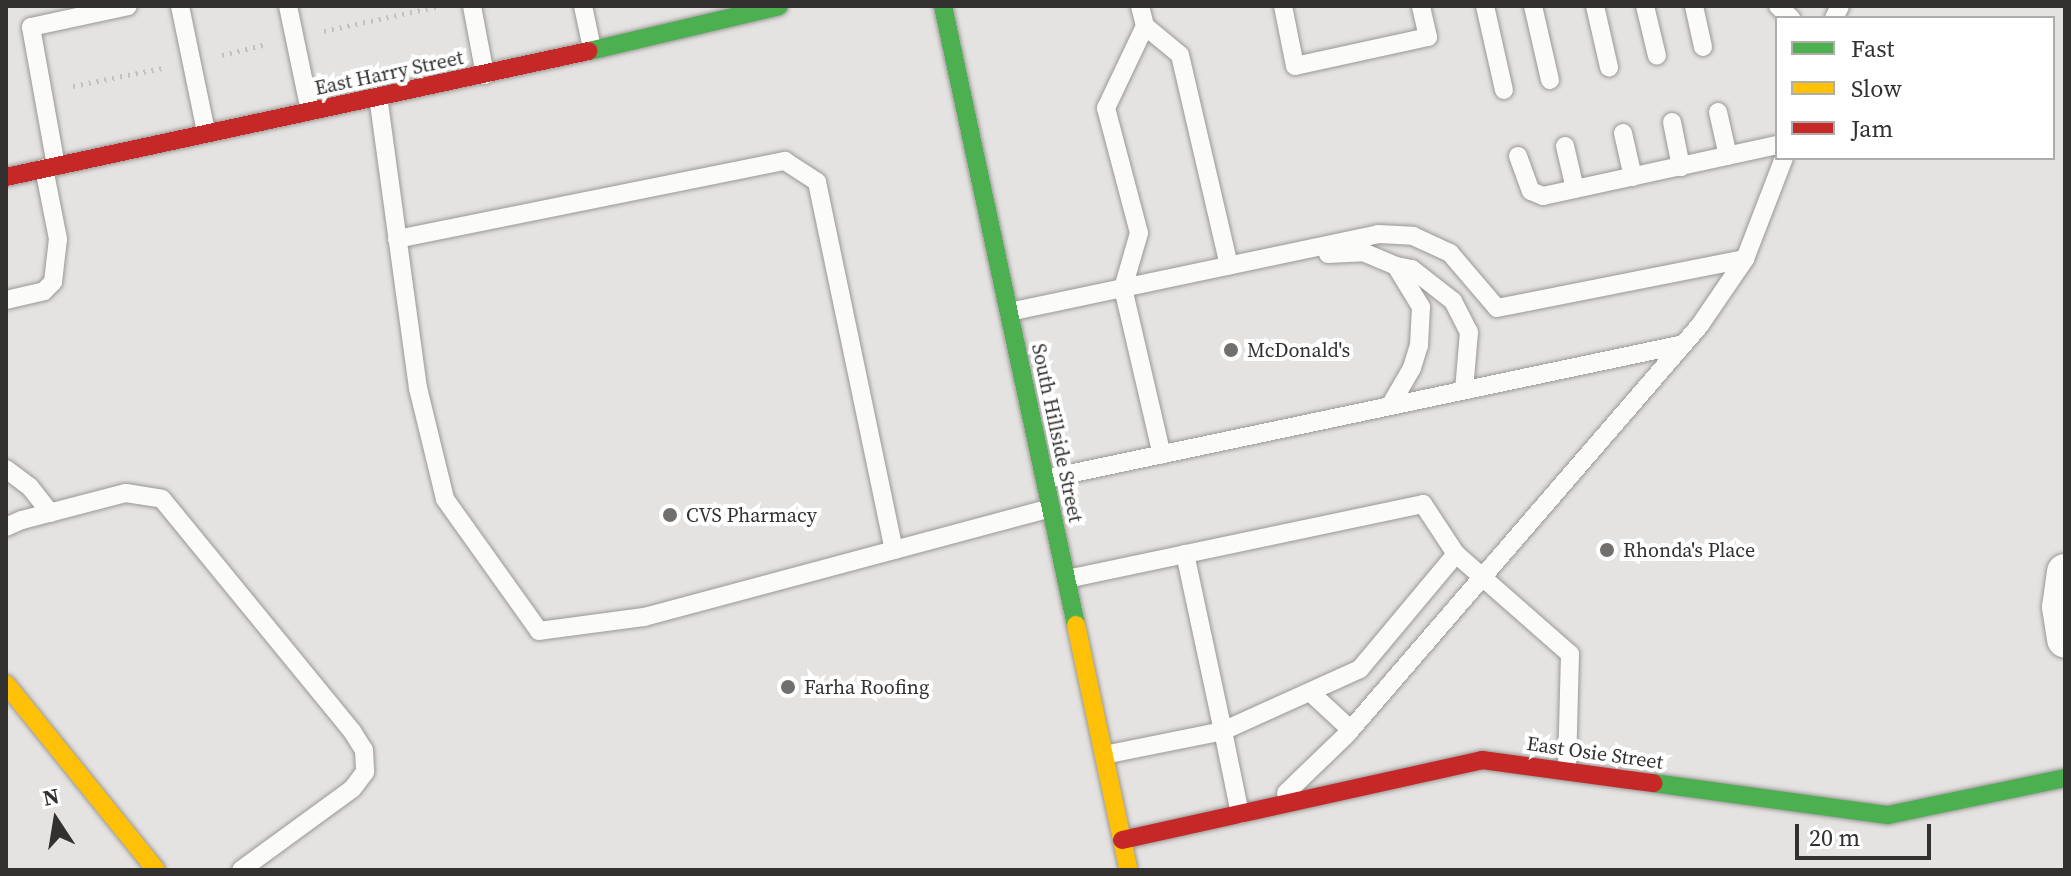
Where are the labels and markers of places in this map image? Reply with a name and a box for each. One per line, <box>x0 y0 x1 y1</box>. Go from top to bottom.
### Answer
place label: McDonald's <box>1247 338 1350 362</box>
marker: McDonald's <box>1222 341 1240 359</box>
place label: CVS Pharmacy <box>686 503 817 527</box>
marker: CVS Pharmacy <box>661 506 679 524</box>
place label: Rhonda's Place <box>1623 538 1755 562</box>
marker: Rhonda's Place <box>1598 541 1616 559</box>
place label: Farha Roofing <box>804 675 929 699</box>
marker: Farha Roofing <box>779 678 797 696</box>

